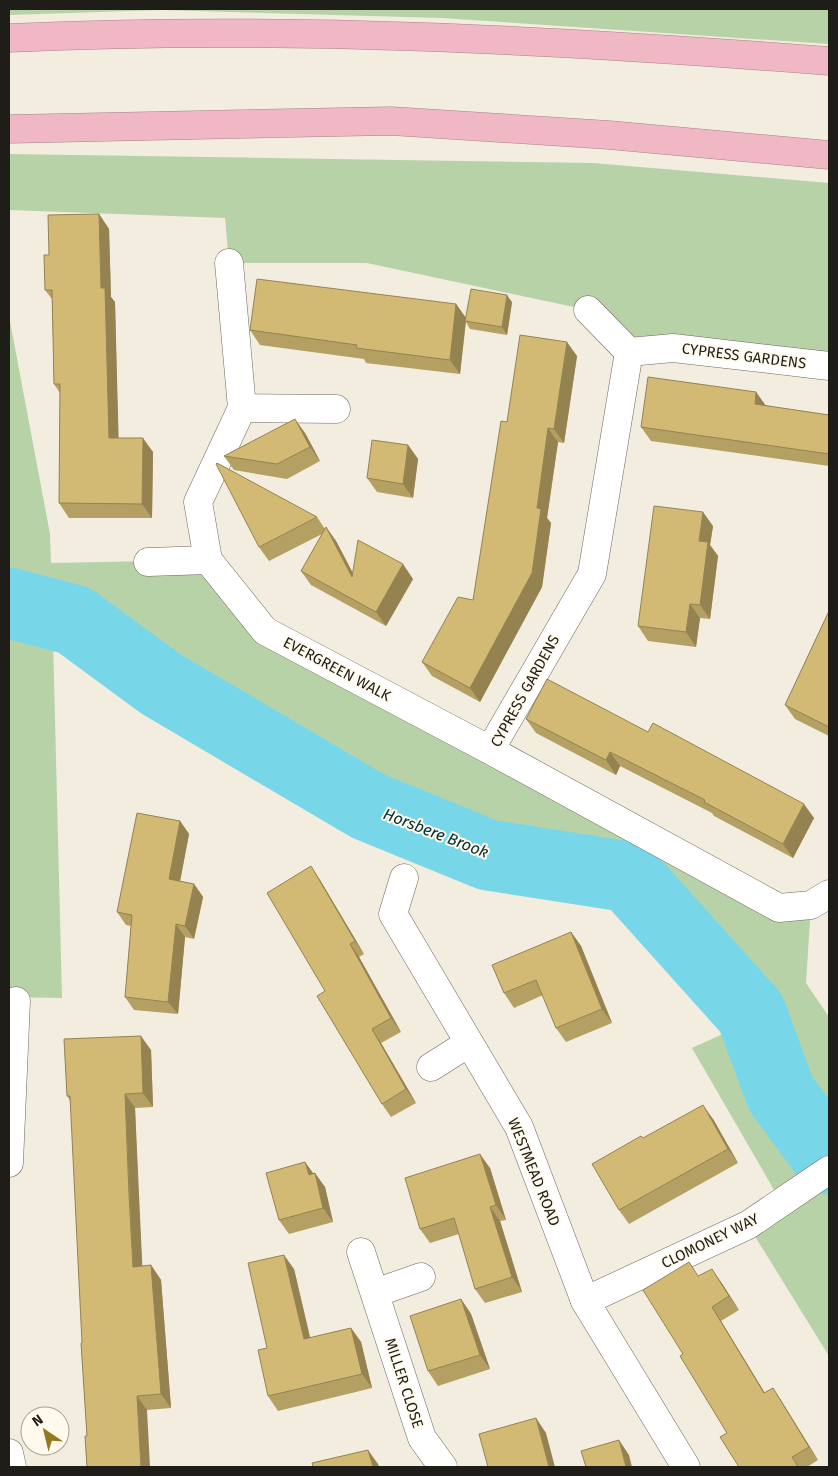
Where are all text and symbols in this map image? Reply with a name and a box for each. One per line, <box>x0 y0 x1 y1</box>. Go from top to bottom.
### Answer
street label: CYPRESS GARDENS <box>681 339 807 373</box>
street label: CYPRESS GARDENS <box>487 632 563 750</box>
street label: EVERGREEN WALK <box>280 633 394 705</box>
water label: Horsbere Brook <box>381 804 492 862</box>
street label: WESTMEAD ROAD <box>504 1115 564 1229</box>
street label: CLOMONEY WAY <box>658 1209 762 1272</box>
street label: MILLER CLOSE <box>381 1336 427 1430</box>
north arrow <box>20 1406 70 1456</box>
text: N <box>29 1411 47 1430</box>

